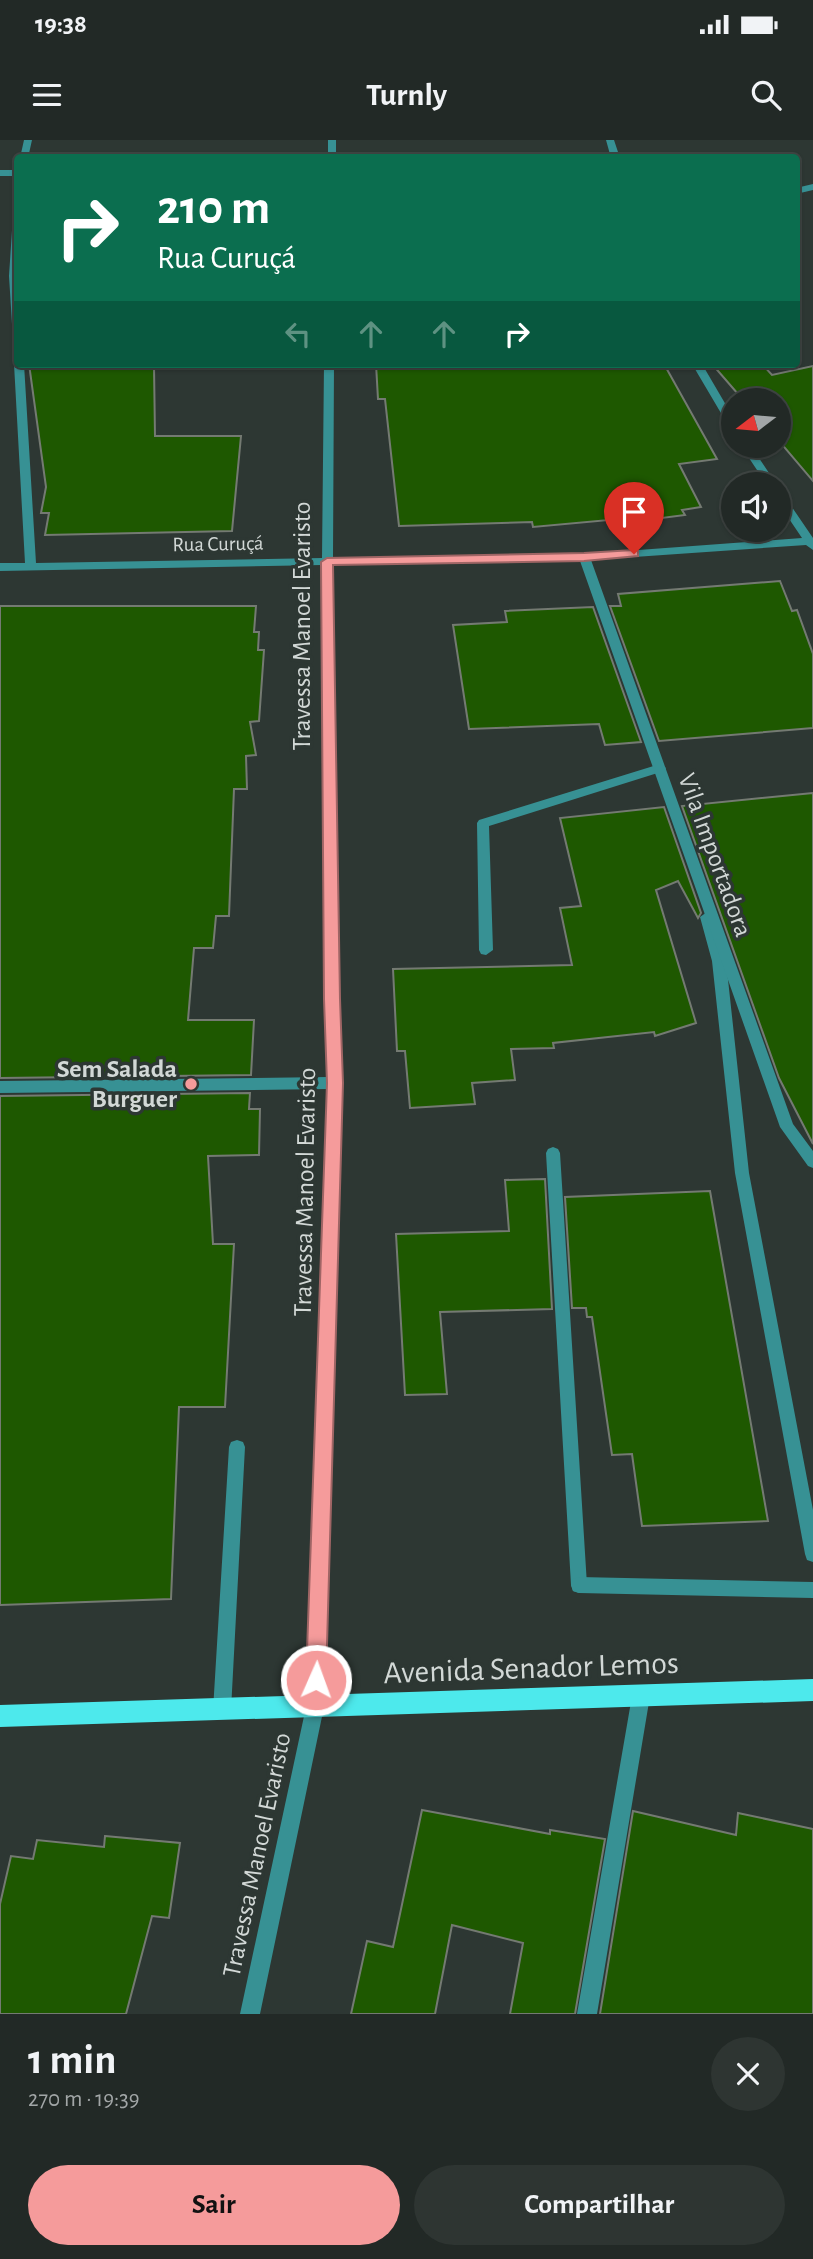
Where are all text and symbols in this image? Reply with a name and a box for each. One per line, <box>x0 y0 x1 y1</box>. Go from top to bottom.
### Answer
text: 19:38 <box>35 11 87 37</box>
icon: menu <box>28 76 66 114</box>
icon: search <box>747 76 785 114</box>
text: Turnly <box>366 79 447 111</box>
icon: right <box>42 182 133 273</box>
text: 210 m <box>157 184 270 233</box>
text: Rua Curuçá <box>157 242 296 274</box>
icon: left <box>279 315 317 353</box>
icon: ahead <box>352 315 390 353</box>
icon: ahead <box>425 315 463 353</box>
icon: right <box>498 315 536 353</box>
north arrow <box>721 388 791 458</box>
map controls <box>721 388 791 542</box>
button: sound <box>721 472 791 542</box>
pin <box>604 482 664 554</box>
icon: arrive <box>615 493 653 531</box>
street label: Travessa Manoel Evaristo <box>289 501 315 751</box>
street label: Rua Curuçá <box>172 533 264 555</box>
street label: Vila Importadora <box>673 770 757 940</box>
place label: Sem Salada Burguer <box>57 1056 177 1112</box>
street label: Travessa Manoel Evaristo <box>290 1067 320 1317</box>
marker: Sem Salada Burguer <box>183 1076 199 1092</box>
position arrow <box>279 1643 353 1717</box>
street label: Avenida Senador Lemos <box>383 1647 679 1689</box>
street label: Travessa Manoel Evaristo <box>218 1731 296 1979</box>
button: close <box>711 2037 785 2111</box>
text: 1 min <box>28 2039 117 2081</box>
text: 270 m · 19:39 <box>28 2088 140 2111</box>
button: Sair <box>28 2165 400 2245</box>
button: Compartilhar <box>414 2165 785 2245</box>

